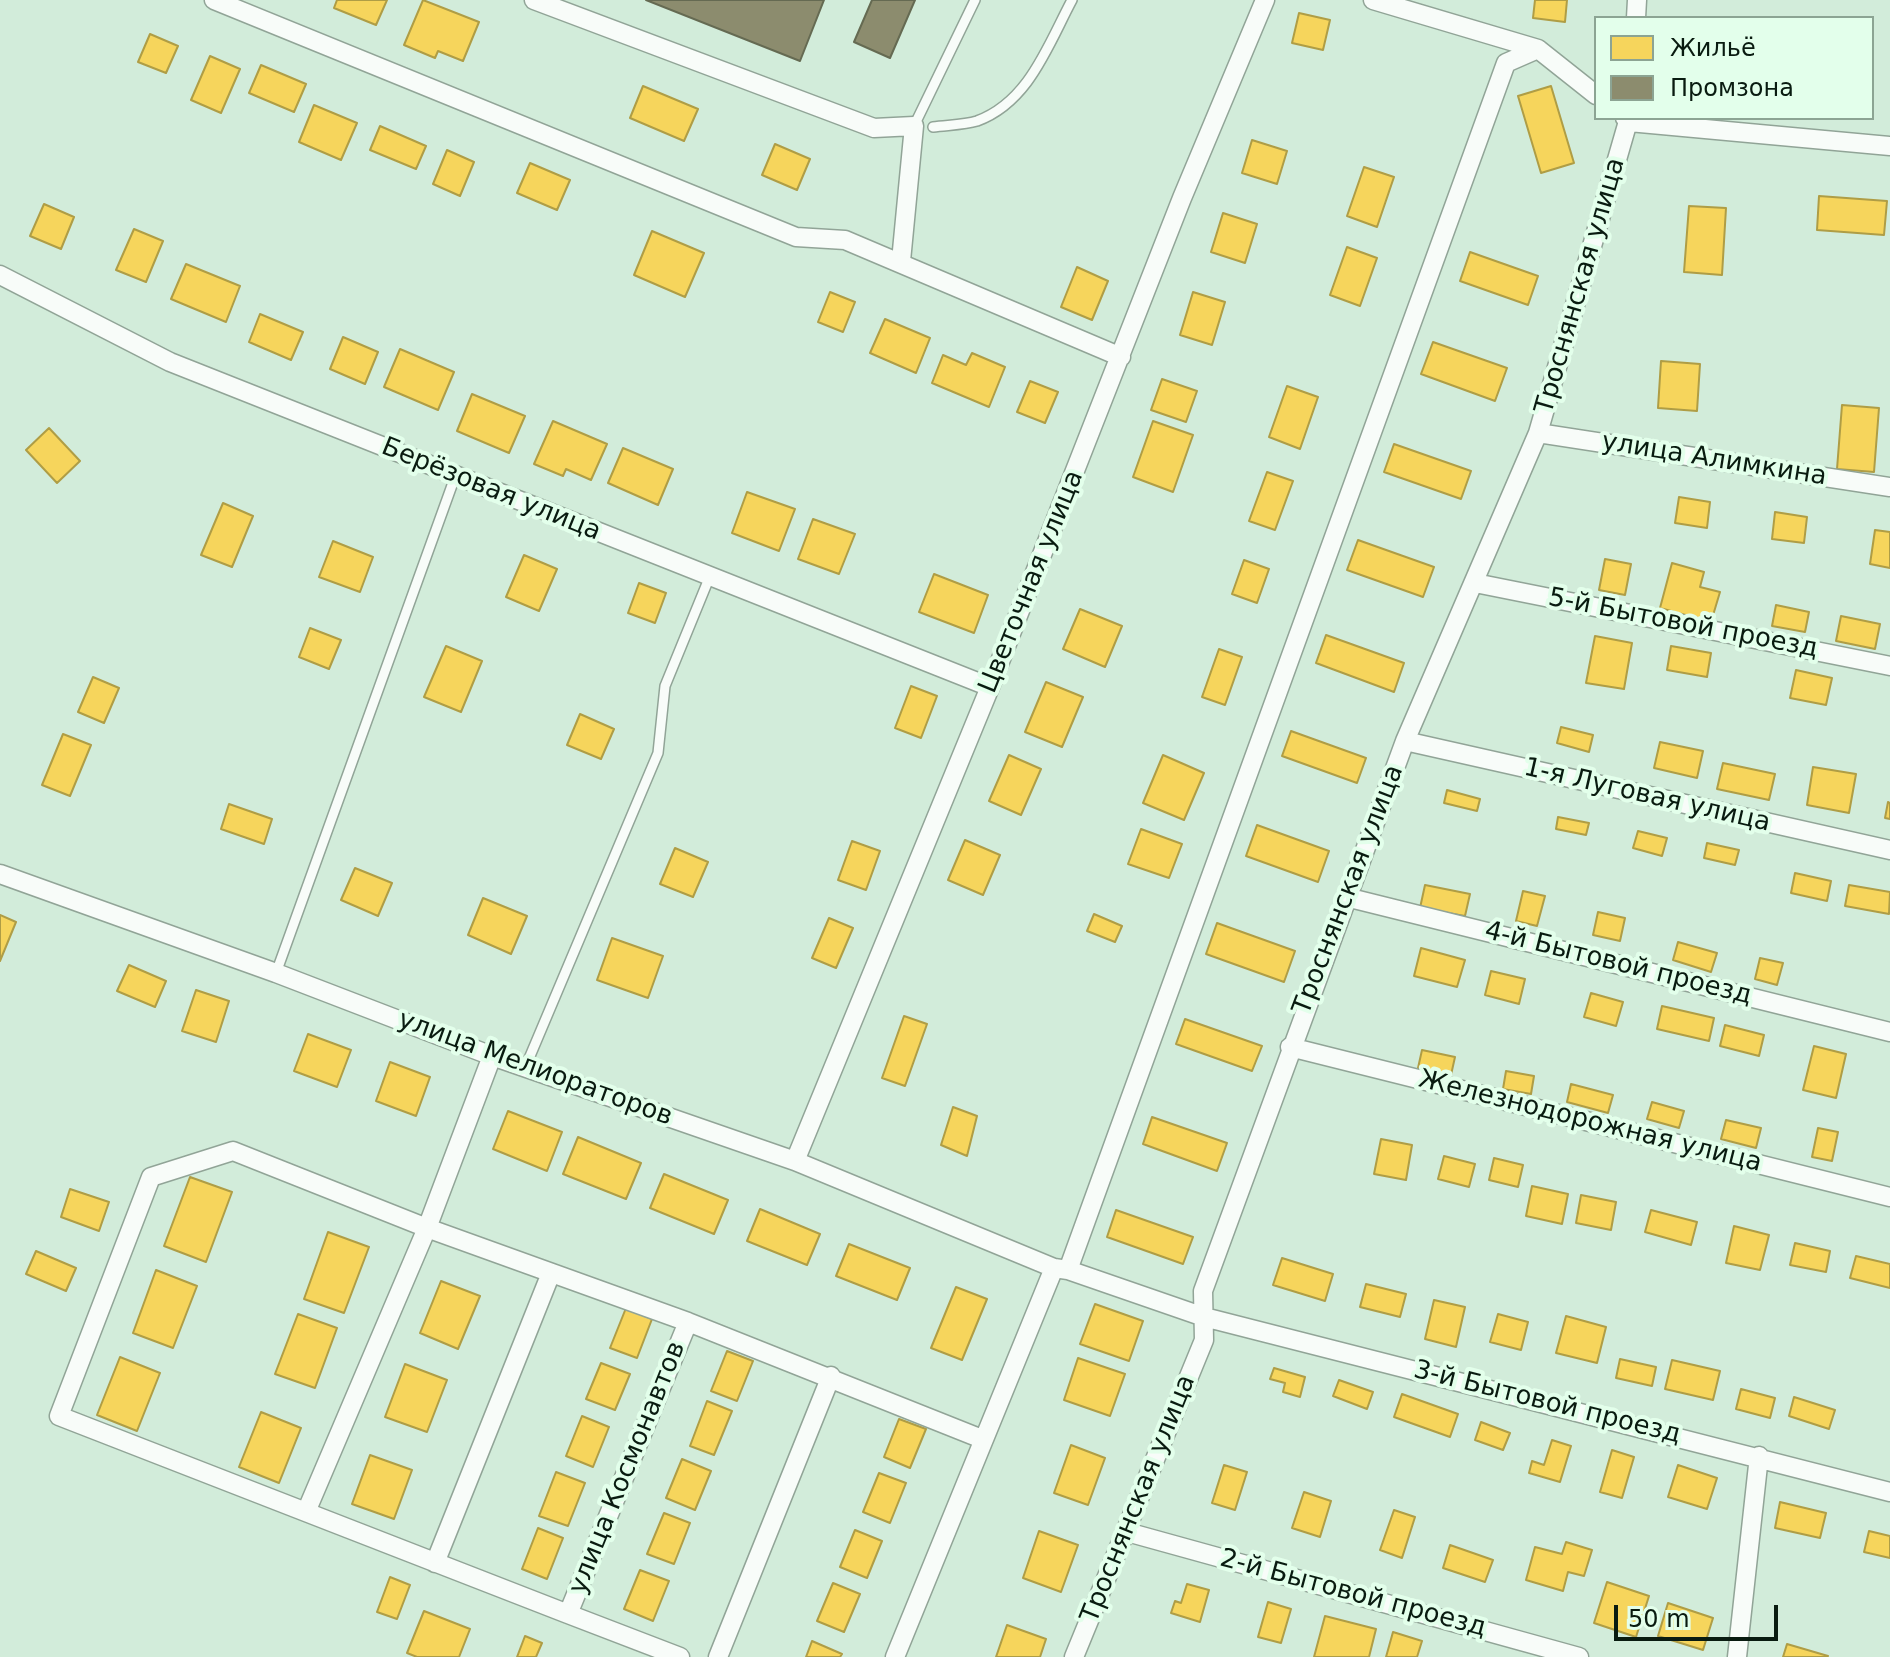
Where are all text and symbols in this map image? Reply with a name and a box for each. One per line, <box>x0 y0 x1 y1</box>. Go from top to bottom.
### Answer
legend <box>1594 16 1874 120</box>
text: Жильё <box>1670 34 1756 62</box>
text: Промзона <box>1670 74 1794 102</box>
street label: Троснянская улица <box>1530 155 1632 417</box>
street label: улица Алимкина <box>1599 427 1829 493</box>
street label: Берёзовая улица <box>377 432 605 548</box>
street label: Цветочная улица <box>973 466 1091 698</box>
street label: 5-й Бытовой проезд <box>1545 583 1821 665</box>
street label: 1-я Луговая улица <box>1521 752 1773 840</box>
street label: Троснянская улица <box>1287 761 1411 1019</box>
street label: 4-й Бытовой проезд <box>1481 916 1755 1012</box>
street label: улица Мелиораторов <box>393 1005 677 1133</box>
street label: Железнодорожная улица <box>1415 1064 1765 1180</box>
street label: улица Космонавтов <box>563 1337 693 1599</box>
street label: 3-й Бытовой проезд <box>1410 1355 1684 1451</box>
street label: Троснянская улица <box>1075 1370 1203 1628</box>
street label: 2-й Бытовой проезд <box>1217 1543 1489 1645</box>
scale bar <box>1618 1589 1782 1639</box>
text: 50 m <box>1628 1605 1690 1633</box>

